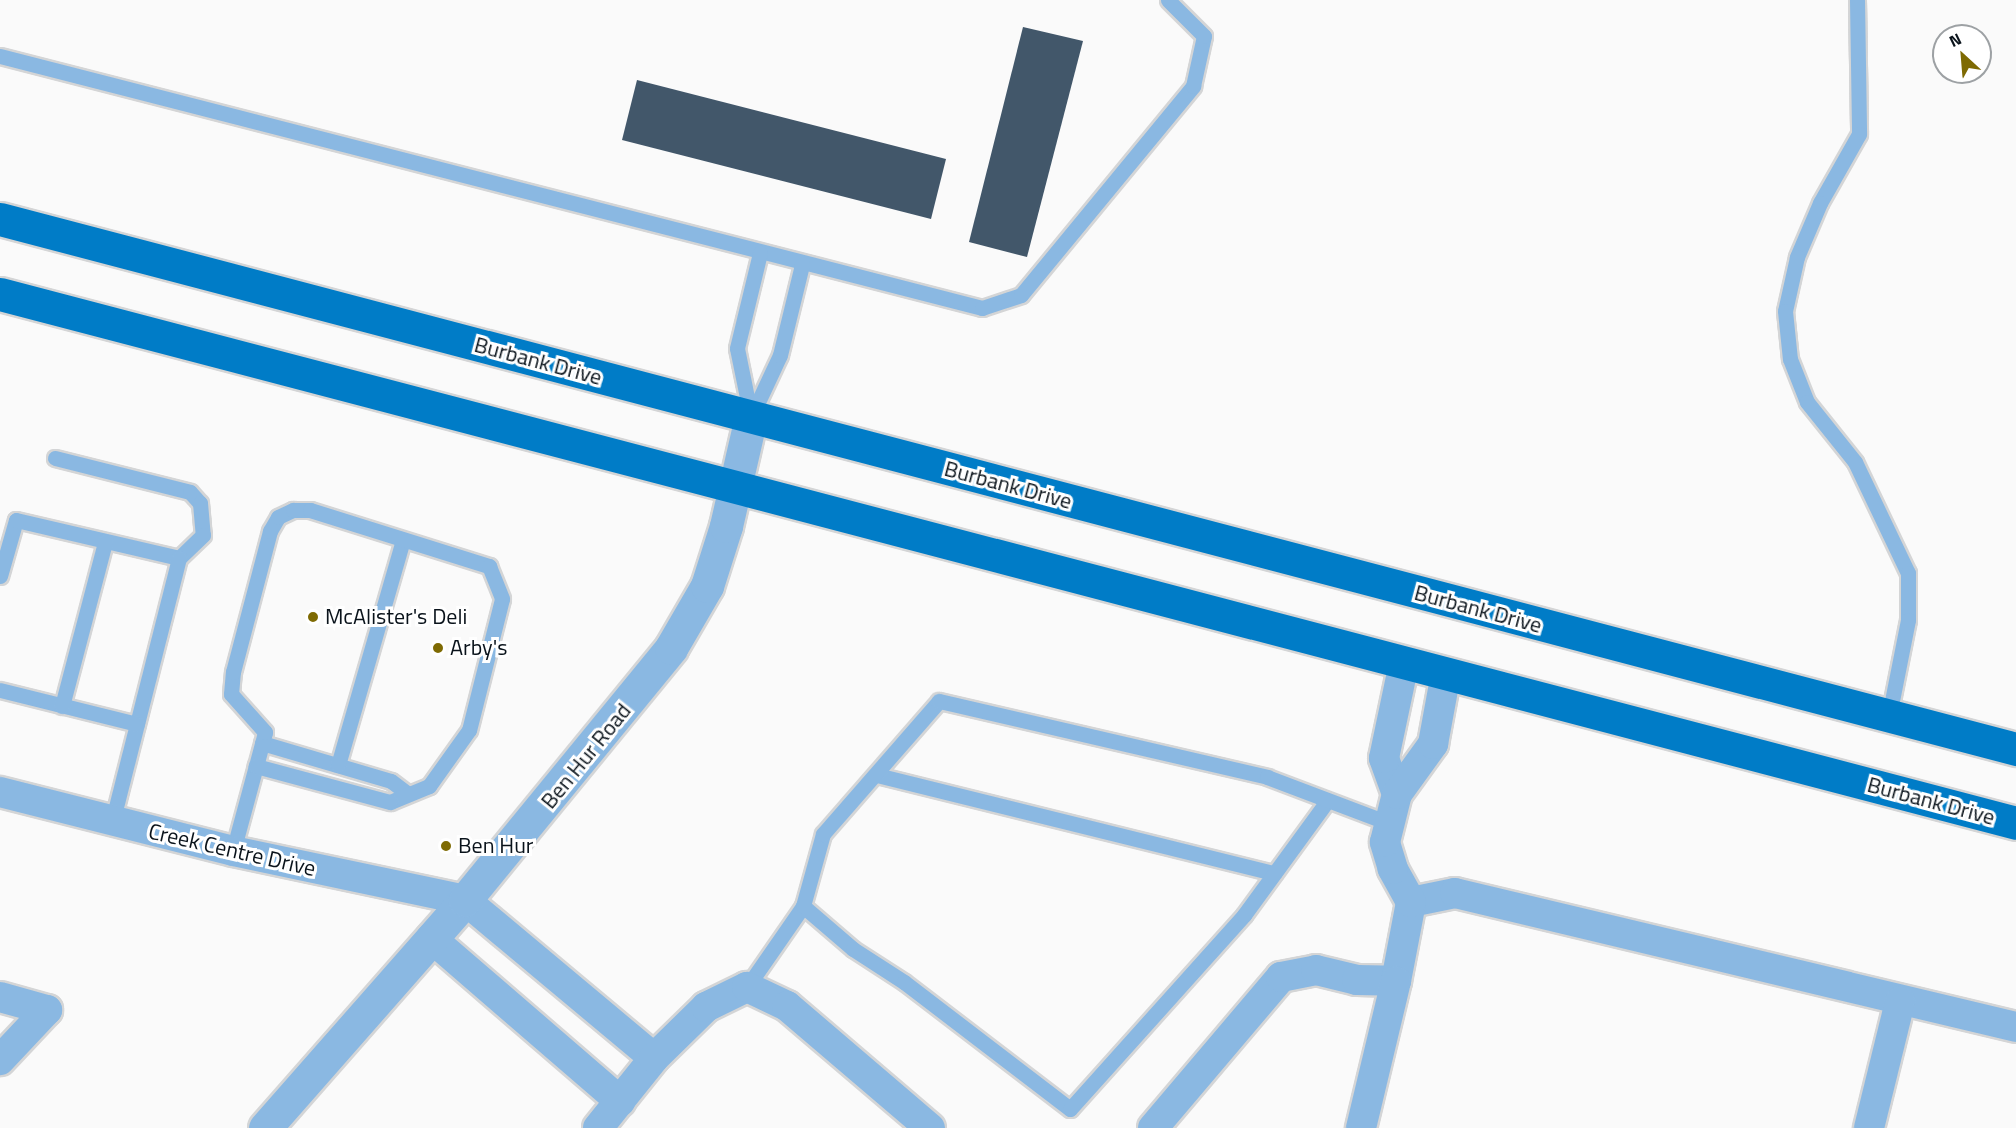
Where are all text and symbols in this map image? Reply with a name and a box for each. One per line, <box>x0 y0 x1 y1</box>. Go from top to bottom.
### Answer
north arrow <box>1932 24 1992 84</box>
text: N <box>1945 26 1965 53</box>
street label: Burbank Drive <box>471 331 605 391</box>
street label: Burbank Drive <box>941 455 1075 515</box>
street label: Burbank Drive <box>1411 579 1545 639</box>
place label: McAlister's Deli <box>325 604 467 630</box>
marker: McAlister's Deli <box>306 610 320 624</box>
place label: Arby's <box>450 635 507 661</box>
marker: Arby's <box>431 641 445 655</box>
street label: Ben Hur Road <box>535 698 637 814</box>
street label: Burbank Drive <box>1864 771 1998 831</box>
street label: Creek Centre Drive <box>146 818 318 882</box>
place label: Ben Hur <box>458 833 533 859</box>
marker: Ben Hur <box>439 839 453 853</box>

